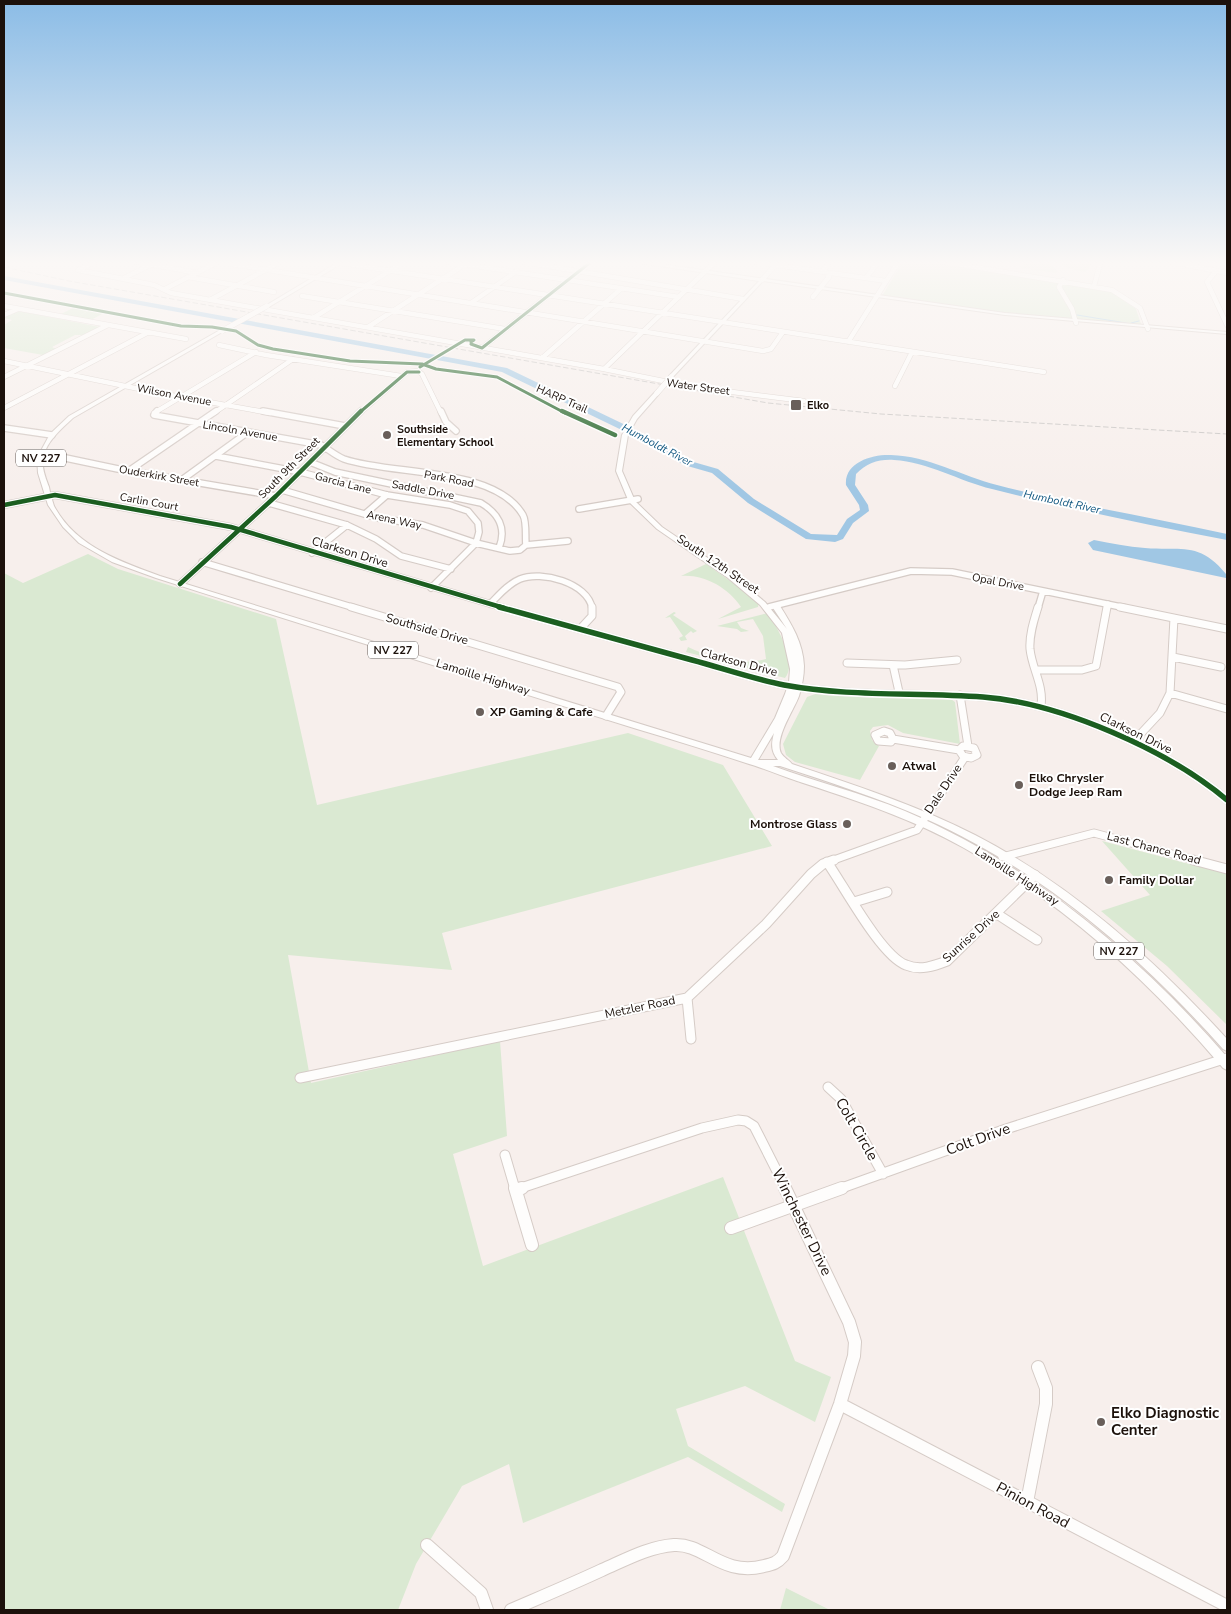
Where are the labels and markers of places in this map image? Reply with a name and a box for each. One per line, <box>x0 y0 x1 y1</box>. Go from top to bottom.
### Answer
marker: Elko <box>789 398 803 412</box>
place label: Elko <box>807 398 829 413</box>
place label: Southside Elementary School <box>397 422 494 450</box>
marker: Southside Elementary School <box>381 429 393 441</box>
place label: XP Gaming & Cafe <box>489 704 593 720</box>
marker: XP Gaming & Cafe <box>474 706 486 718</box>
place label: Atwal <box>902 758 936 774</box>
marker: Atwal <box>886 760 898 772</box>
place label: Elko Chrysler Dodge Jeep Ram <box>1029 770 1122 800</box>
marker: Elko Chrysler Dodge Jeep Ram <box>1013 779 1025 791</box>
place label: Montrose Glass <box>750 816 837 832</box>
marker: Montrose Glass <box>841 818 853 830</box>
place label: Family Dollar <box>1119 872 1194 888</box>
marker: Family Dollar <box>1103 874 1115 886</box>
place label: Elko Diagnostic Center <box>1111 1403 1219 1440</box>
marker: Elko Diagnostic Center <box>1095 1416 1107 1428</box>

